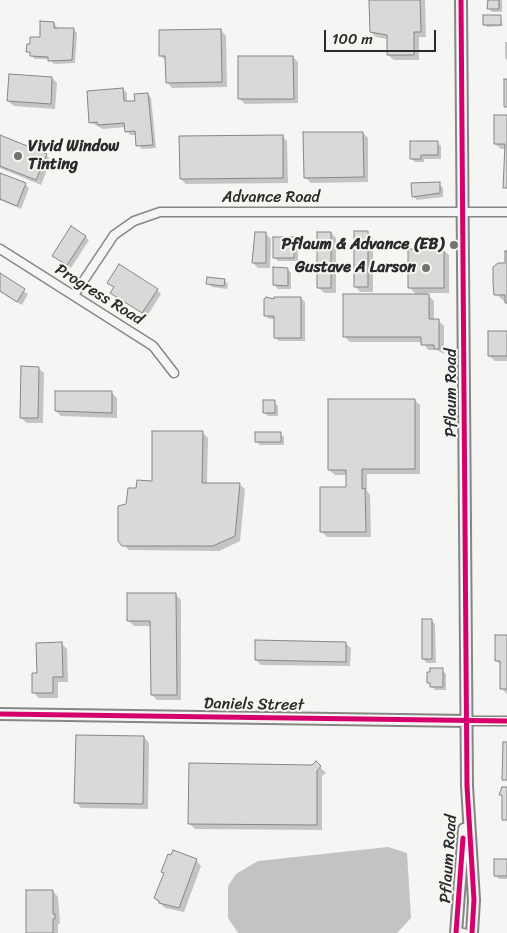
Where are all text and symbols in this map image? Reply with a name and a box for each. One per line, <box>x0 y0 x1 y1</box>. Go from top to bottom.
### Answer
scale bar <box>327 20 440 52</box>
text: 100 m <box>332 26 373 52</box>
place label: Vivid Window Tinting <box>28 137 119 175</box>
marker: Vivid Window Tinting <box>12 150 24 162</box>
street label: Advance Road <box>222 188 320 208</box>
place label: Pflaum & Advance (EB) <box>282 235 444 255</box>
marker: Pflaum & Advance (EB) <box>448 239 460 251</box>
place label: Gustave A Larson <box>295 258 416 278</box>
street label: Progress Road <box>51 260 147 330</box>
marker: Gustave A Larson <box>420 262 432 274</box>
street label: Pflaum Road <box>442 349 462 437</box>
street label: Daniels Street <box>204 695 304 715</box>
street label: Pflaum Road <box>436 814 462 904</box>

